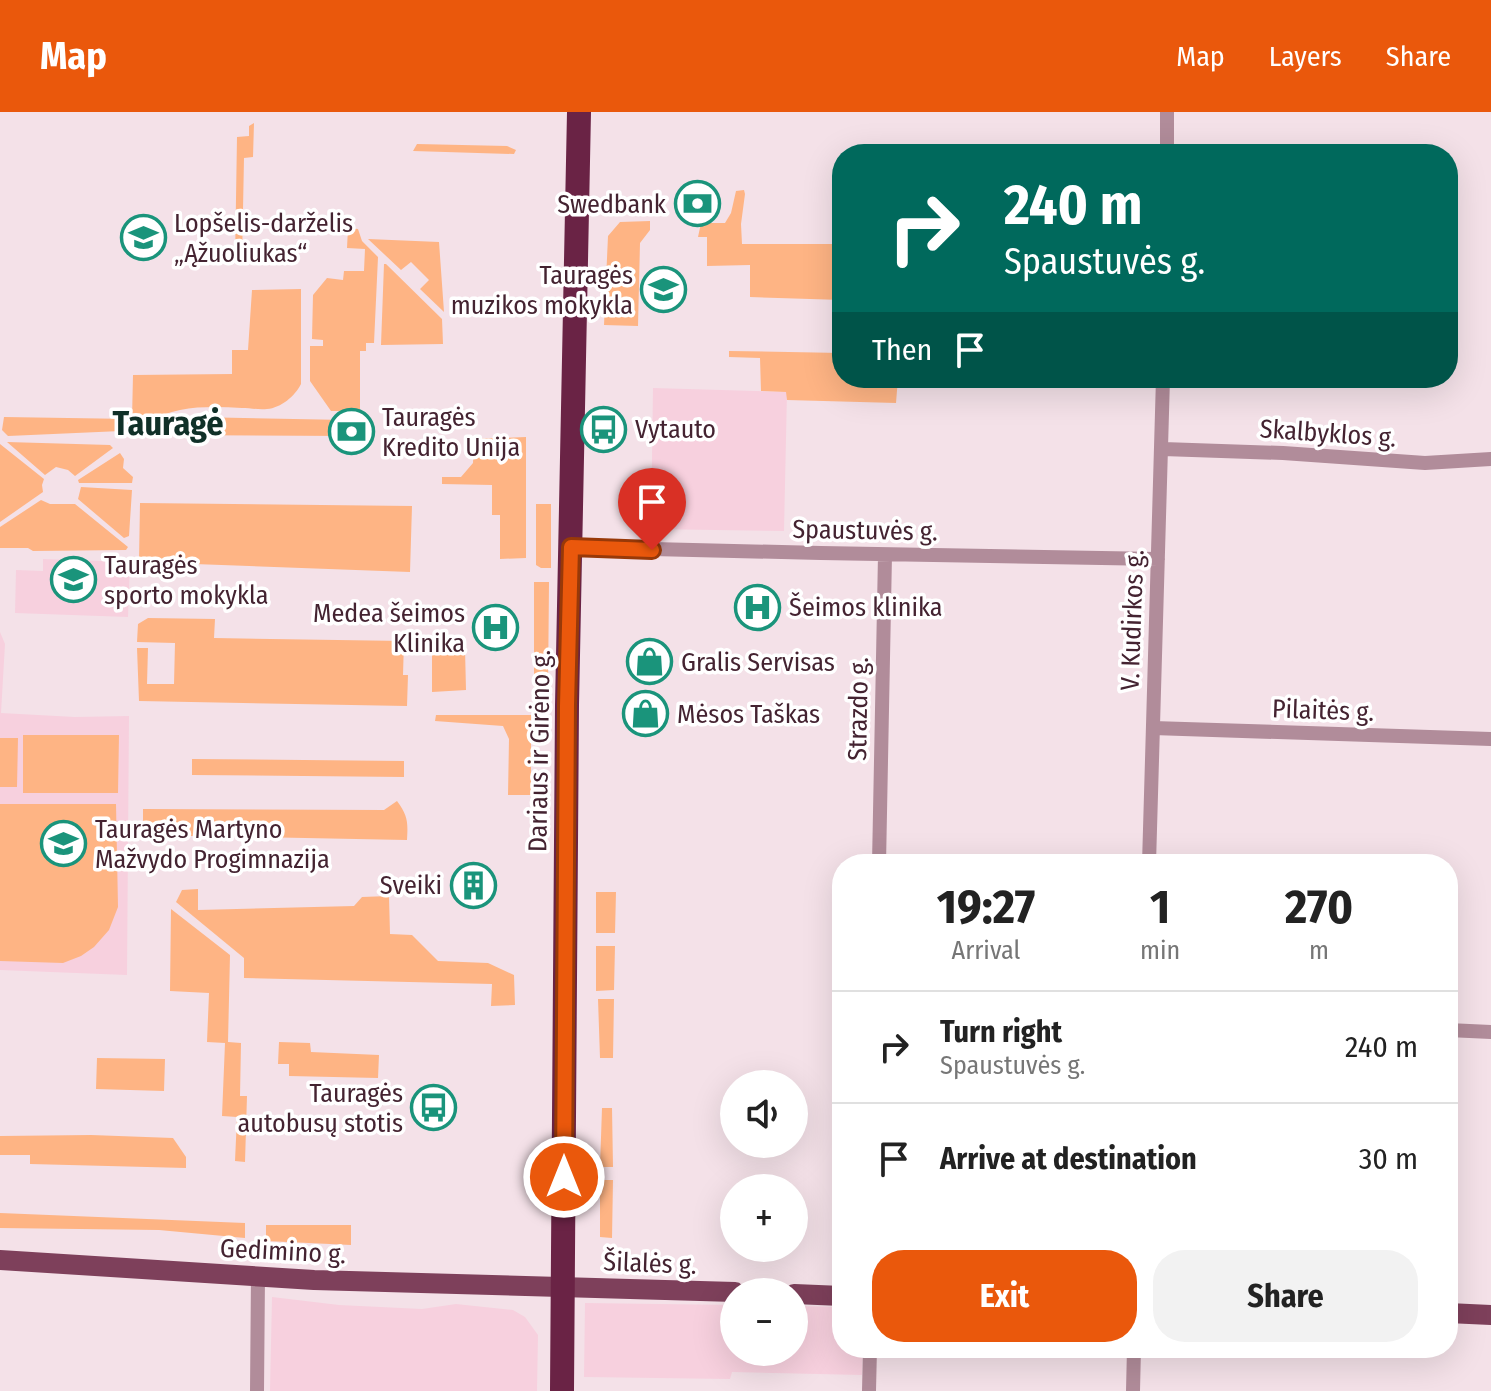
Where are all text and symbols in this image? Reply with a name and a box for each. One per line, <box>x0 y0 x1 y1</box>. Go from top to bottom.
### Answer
text: Map <box>40 33 107 79</box>
text: Map <box>1176 40 1225 73</box>
text: Layers <box>1269 40 1342 73</box>
text: Share <box>1386 40 1451 73</box>
text: 240 m <box>1004 172 1143 239</box>
icon: right <box>872 176 976 280</box>
bank icon: Swedbank <box>673 180 721 228</box>
place label: Swedbank <box>557 189 667 220</box>
place label: Lopšelis-darželis „Ąžuoliukas“ <box>174 208 353 269</box>
school or university icon: Lopšelis-darželis „Ąžuoliukas“ <box>119 214 167 262</box>
text: Spaustuvės g. <box>1004 240 1205 284</box>
place label: Tauragės muzikos mokykla <box>451 260 633 321</box>
school or university icon: Tauragės muzikos mokykla <box>640 266 688 314</box>
icon: arrive <box>948 328 992 372</box>
text: Then <box>872 332 932 368</box>
place label: Tauragės Kredito Unija <box>382 402 520 463</box>
district label: Tauragė <box>113 403 223 444</box>
bus stop icon: Vytauto <box>580 405 628 453</box>
bank icon: Tauragės Kredito Unija <box>327 408 375 456</box>
street label: Skalbyklos g. <box>1259 413 1397 454</box>
place label: Vytauto <box>635 414 716 445</box>
pin <box>618 468 686 550</box>
icon: arrive <box>630 480 674 524</box>
street label: Spaustuvės g. <box>792 514 938 547</box>
street label: V. Kudirkos g. <box>1115 549 1150 691</box>
place label: Tauragės sporto mokykla <box>104 550 269 611</box>
school or university icon: Tauragės sporto mokykla <box>49 556 97 604</box>
hospital icon: Šeimos klinika <box>734 583 782 631</box>
place label: Šeimos klinika <box>789 592 942 623</box>
place label: Medea šeimos Klinika <box>313 598 465 659</box>
hospital icon: Medea šeimos Klinika <box>472 604 520 652</box>
shop icon: Gralis Servisas <box>626 638 674 686</box>
place label: Gralis Servisas <box>681 647 835 678</box>
street label: Dariaus ir Girėno g. <box>522 650 557 852</box>
street label: Strazdo g. <box>842 657 875 761</box>
shop icon: Mėsos Taškas <box>622 690 670 738</box>
street label: Pilaitės g. <box>1271 693 1375 728</box>
place label: Mėsos Taškas <box>677 699 820 730</box>
place label: Tauragės Martyno Mažvydo Progimnazija <box>95 814 330 875</box>
school or university icon: Tauragės Martyno Mažvydo Progimnazija <box>40 820 88 868</box>
building icon: Sveiki <box>449 861 497 909</box>
place label: Sveiki <box>380 870 442 901</box>
text: 19:27 <box>937 878 1035 936</box>
text: 1 <box>1150 878 1170 936</box>
text: 270 <box>1285 878 1353 936</box>
text: Arrival <box>952 935 1020 966</box>
text: min <box>1140 935 1180 966</box>
text: m <box>1309 935 1329 966</box>
text: Turn right <box>940 1014 1062 1050</box>
icon: right <box>872 1025 916 1069</box>
text: 240 m <box>1345 1029 1418 1065</box>
text: Spaustuvės g. <box>940 1050 1085 1081</box>
map controls <box>720 1070 808 1366</box>
button: sound <box>720 1070 808 1158</box>
place label: Tauragės autobusų stotis <box>238 1078 403 1139</box>
bus stop icon: Tauragės autobusų stotis <box>410 1084 458 1132</box>
position arrow <box>522 1135 606 1219</box>
icon: arrive <box>872 1137 916 1181</box>
text: Arrive at destination <box>940 1141 1197 1177</box>
text: 30 m <box>1359 1141 1418 1177</box>
button: + <box>720 1174 808 1262</box>
street label: Gedimino g. <box>219 1233 347 1270</box>
street label: Šilalės g. <box>603 1246 697 1281</box>
button: Exit <box>872 1250 1137 1342</box>
button: Share <box>1153 1250 1418 1342</box>
button: − <box>720 1278 808 1366</box>

